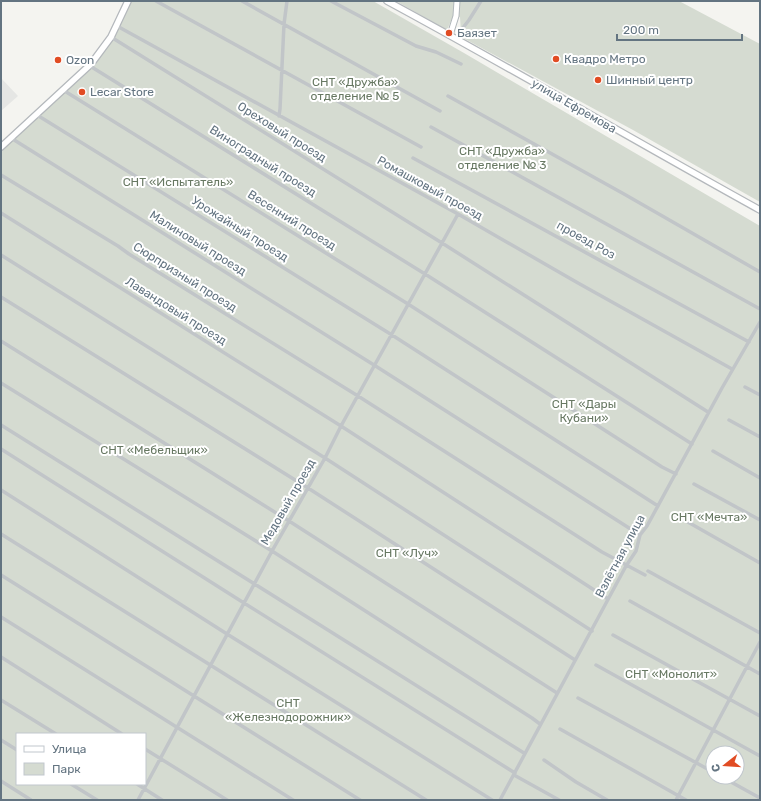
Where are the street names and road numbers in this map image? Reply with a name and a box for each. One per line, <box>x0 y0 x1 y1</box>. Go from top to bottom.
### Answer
street label: улица Ефремова <box>529 76 619 136</box>
street label: Ореховый проезд <box>235 99 329 165</box>
street label: Виноградный проезд <box>207 122 319 200</box>
street label: Ромашковый проезд <box>375 153 485 223</box>
street label: Весенний проезд <box>245 187 339 253</box>
street label: Урожайный проезд <box>189 194 291 264</box>
street label: Малиновый проезд <box>147 208 249 278</box>
street label: проезд Роз <box>554 218 618 262</box>
street label: Сюрпризный проезд <box>131 239 239 315</box>
street label: Лавандовый проезд <box>123 274 229 348</box>
street label: Медовый проезд <box>258 456 318 548</box>
street label: Взлётная улица <box>592 512 648 600</box>

